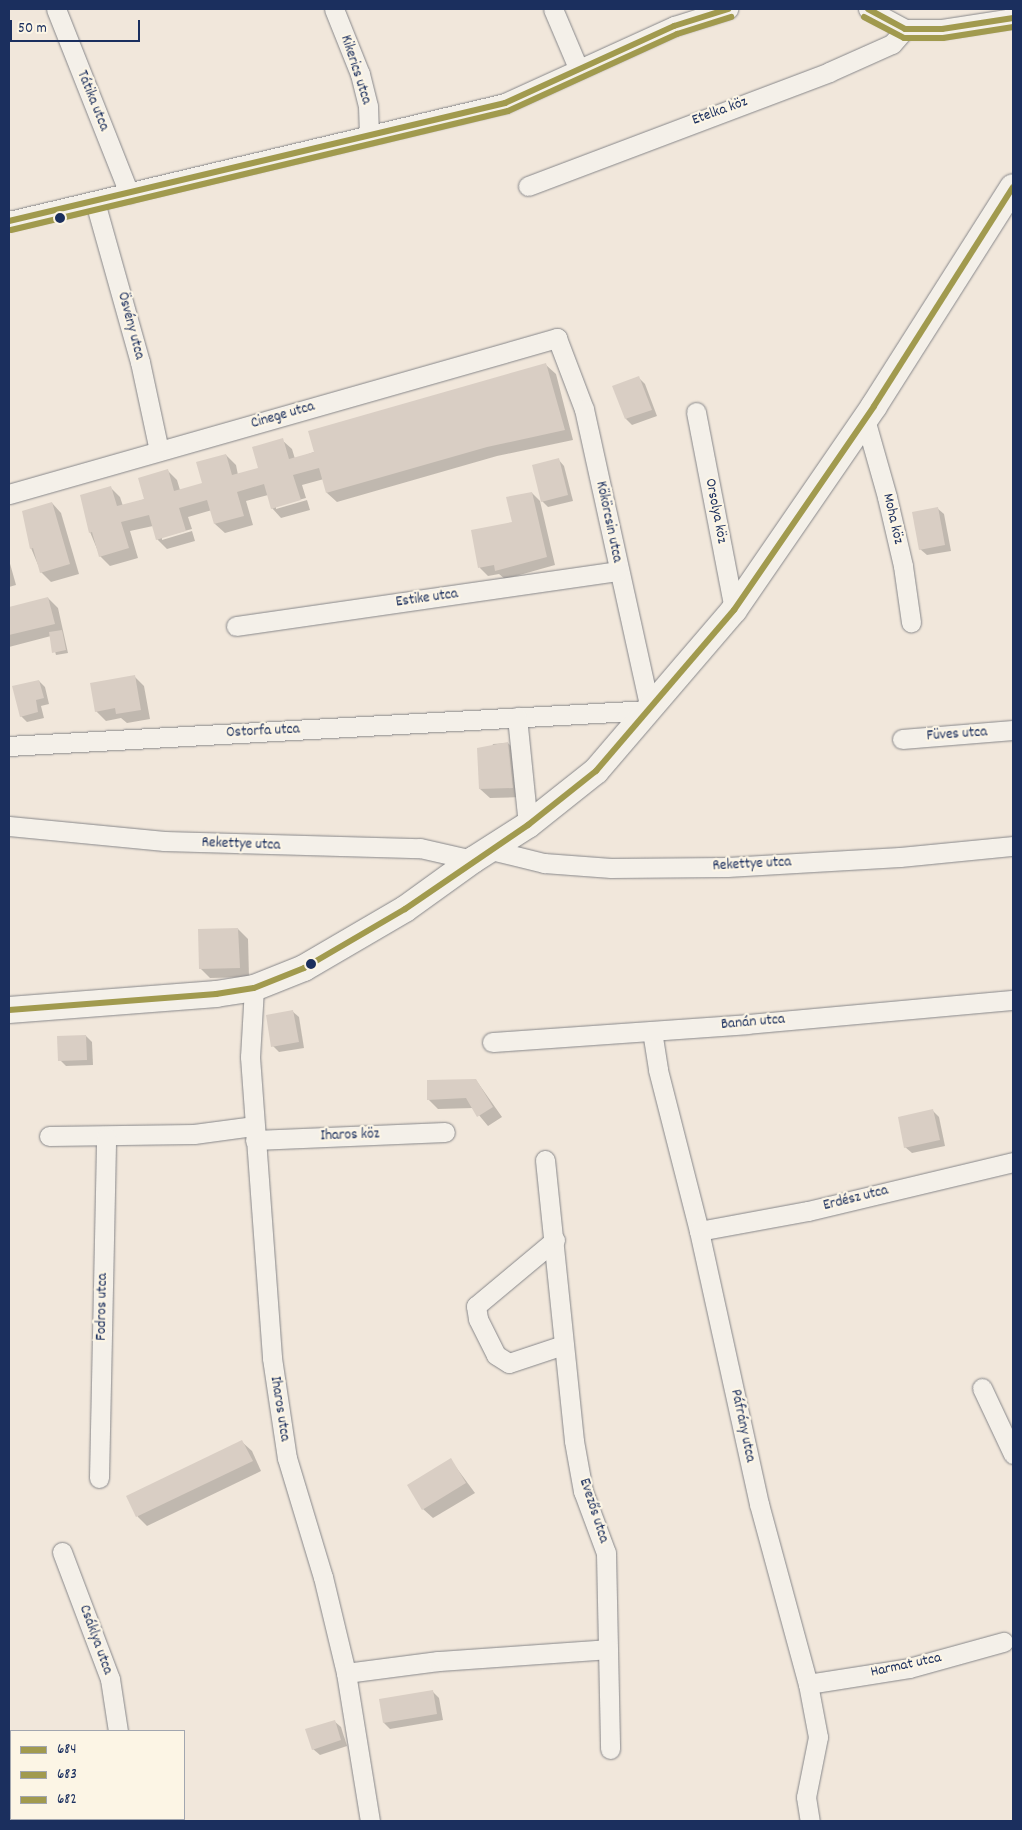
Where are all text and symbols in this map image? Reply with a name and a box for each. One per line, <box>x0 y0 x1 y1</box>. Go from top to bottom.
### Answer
scale bar <box>12 10 142 42</box>
text: 50 m <box>18 18 47 40</box>
street label: Kikerics utca <box>335 33 375 107</box>
street label: Tátika utca <box>72 68 112 134</box>
street label: Etelka köz <box>690 94 750 130</box>
unlabelled marker <box>55 213 65 223</box>
street label: Ösvény utca <box>112 290 148 362</box>
street label: Cinege utca <box>249 398 317 434</box>
street label: Orsolya köz <box>700 477 730 545</box>
street label: Kökörcsin utca <box>591 480 625 564</box>
street label: Moha köz <box>877 492 907 546</box>
street label: Estike utca <box>395 586 459 612</box>
street label: Ostorfa utca <box>226 721 300 743</box>
street label: Füves utca <box>926 724 988 746</box>
street label: Rekettye utca <box>201 835 281 855</box>
street label: Rekettye utca <box>712 854 792 876</box>
unlabelled marker <box>306 959 316 969</box>
street label: Banán utca <box>720 1011 786 1035</box>
street label: Iharos köz <box>320 1126 380 1146</box>
street label: Erdész utca <box>822 1182 890 1216</box>
street label: Fodros utca <box>93 1273 113 1341</box>
street label: Iharos utca <box>265 1375 293 1443</box>
street label: Páfrány utca <box>725 1388 759 1464</box>
street label: Evezős utca <box>574 1476 612 1546</box>
street label: Csáklya utca <box>74 1603 116 1677</box>
street label: Harmat utca <box>869 1650 943 1682</box>
legend <box>10 1730 185 1820</box>
text: 684 <box>57 1739 77 1761</box>
text: 683 <box>57 1764 77 1786</box>
text: 682 <box>57 1789 77 1811</box>

